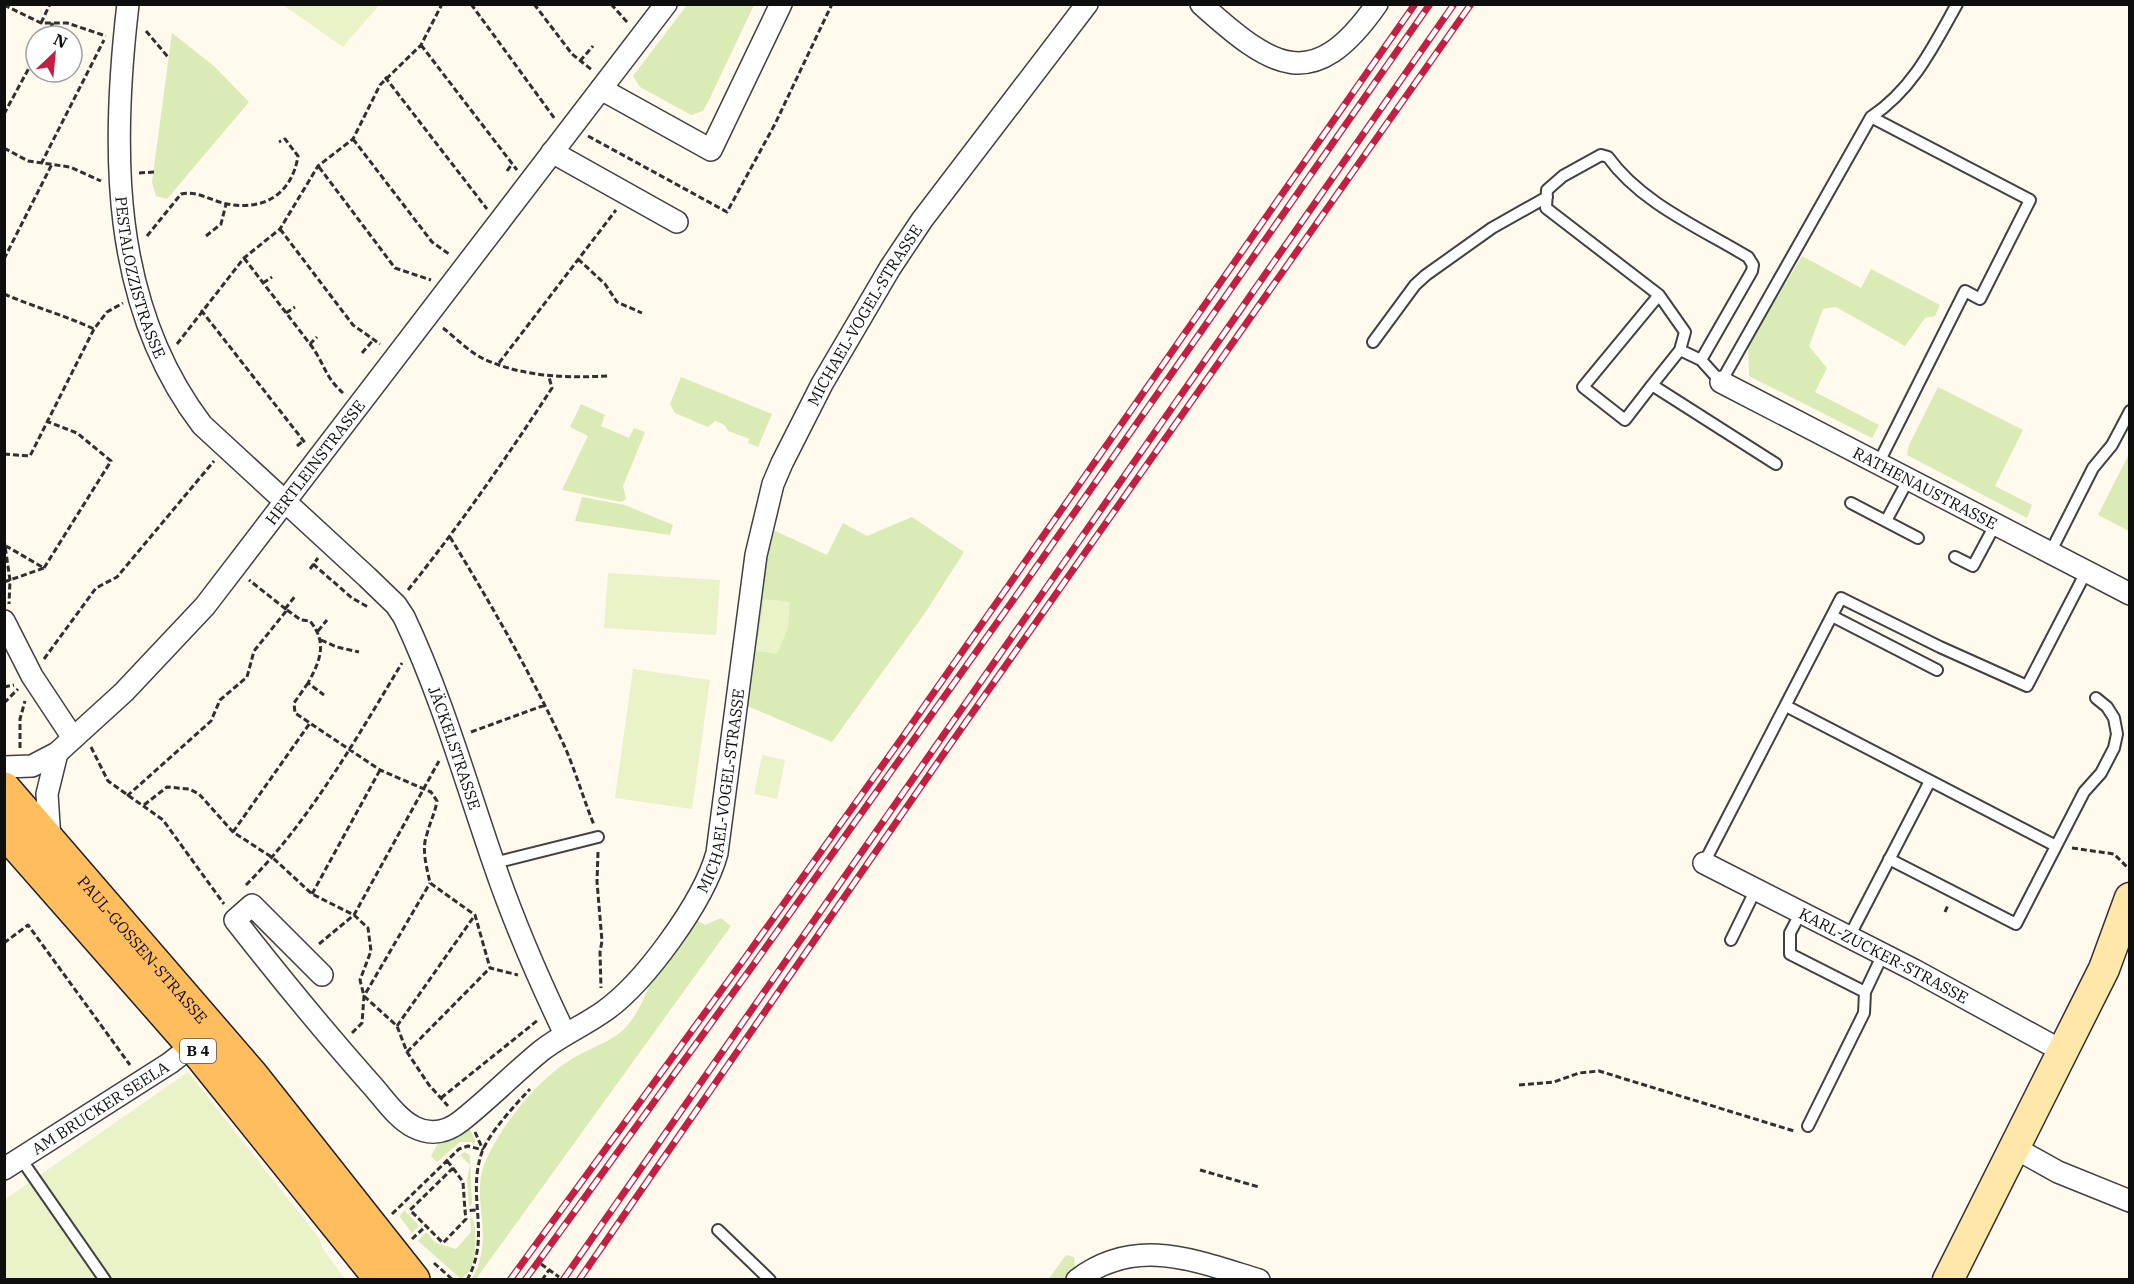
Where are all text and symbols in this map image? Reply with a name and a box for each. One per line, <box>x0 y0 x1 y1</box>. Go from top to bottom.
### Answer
north arrow <box>24 24 84 84</box>
text: N <box>51 29 71 52</box>
street label: PESTALOZZISTRASSE <box>111 195 170 361</box>
street label: MICHAEL-VOGEL-STRASSE <box>803 221 926 409</box>
street label: HERTLEINSTRASSE <box>261 396 369 529</box>
street label: RATHENAUSTRASSE <box>1850 442 2001 533</box>
street label: JÄCKELSTRASSE <box>424 683 485 812</box>
street label: MICHAEL-VOGEL-STRASSE <box>692 687 748 896</box>
street label: PAUL-GOSSEN-STRASSE <box>73 872 212 1027</box>
street label: KARL-ZUCKER-STRASSE <box>1796 903 1972 1008</box>
road number: B 4 <box>180 1039 216 1063</box>
street label: AM BRUCKER SEELA <box>28 1056 172 1159</box>

